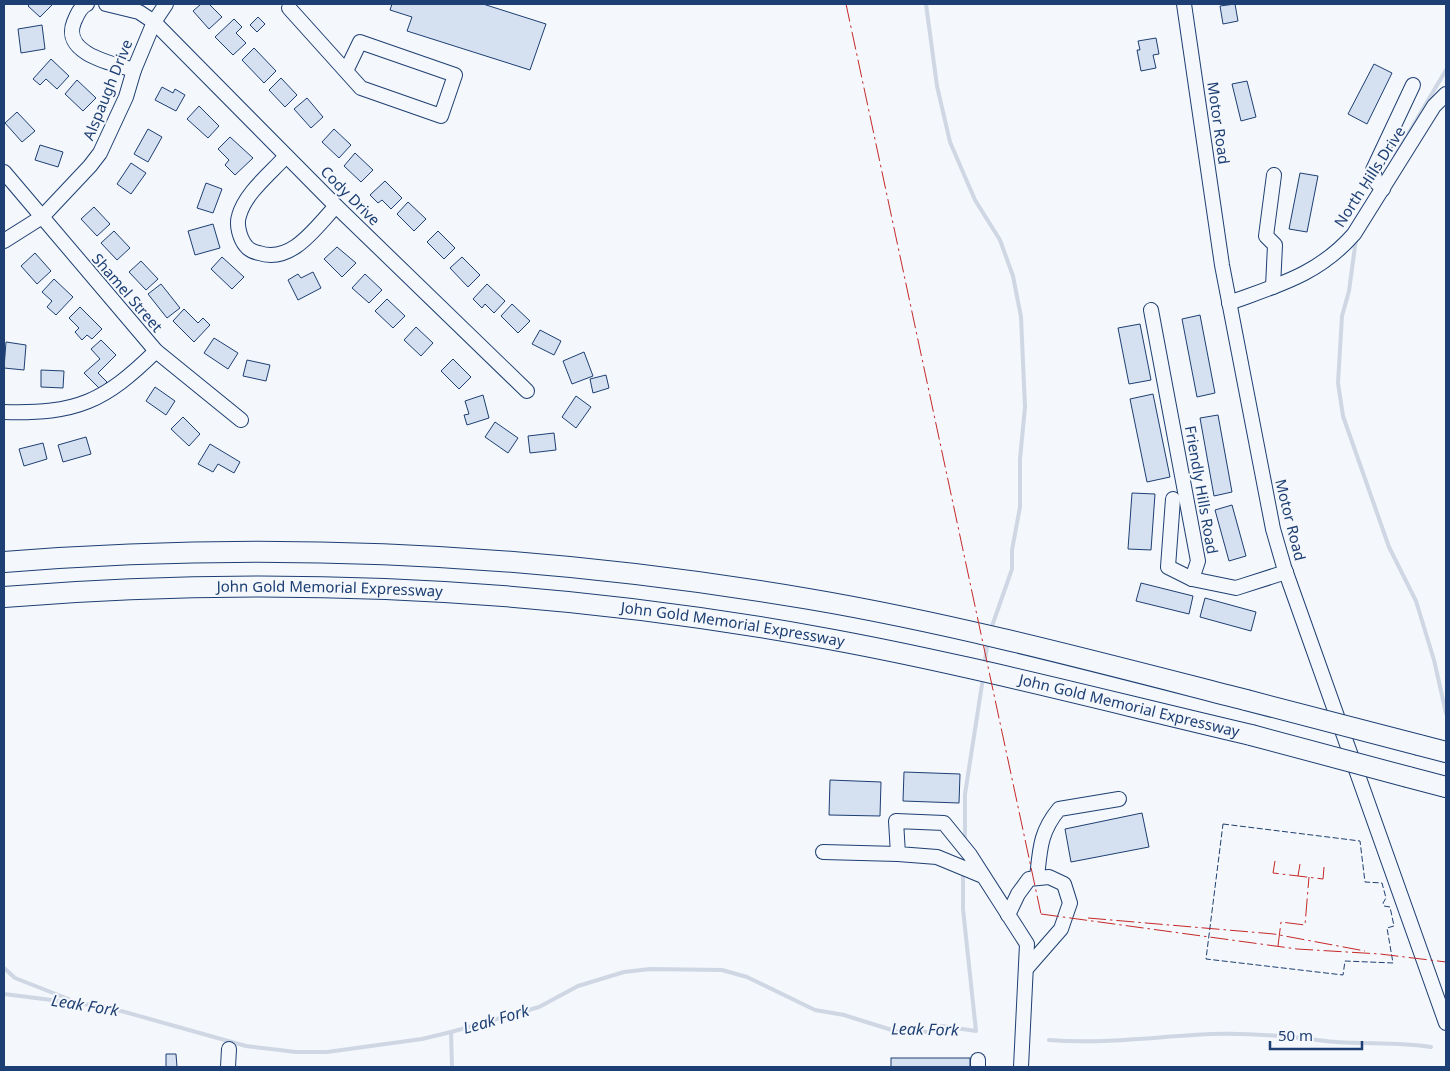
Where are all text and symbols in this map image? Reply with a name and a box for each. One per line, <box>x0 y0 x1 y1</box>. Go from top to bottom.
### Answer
street label: Alspaugh Drive <box>78 36 136 143</box>
street label: Motor Road <box>1203 80 1235 166</box>
street label: North Hills Drive <box>1329 122 1409 231</box>
street label: Cody Drive <box>317 161 385 229</box>
street label: Shamel Street <box>88 249 168 336</box>
street label: Friendly Hills Road <box>1181 424 1223 556</box>
street label: Motor Road <box>1271 477 1311 563</box>
street label: John Gold Memorial Expressway <box>214 576 444 601</box>
street label: John Gold Memorial Expressway <box>618 596 847 651</box>
street label: John Gold Memorial Expressway <box>1015 668 1242 741</box>
water label: Leak Fork <box>50 989 121 1021</box>
water label: Leak Fork <box>460 999 533 1039</box>
water label: Leak Fork <box>891 1017 960 1041</box>
scale bar <box>1270 1018 1362 1050</box>
text: 50 m <box>1278 1025 1313 1045</box>

